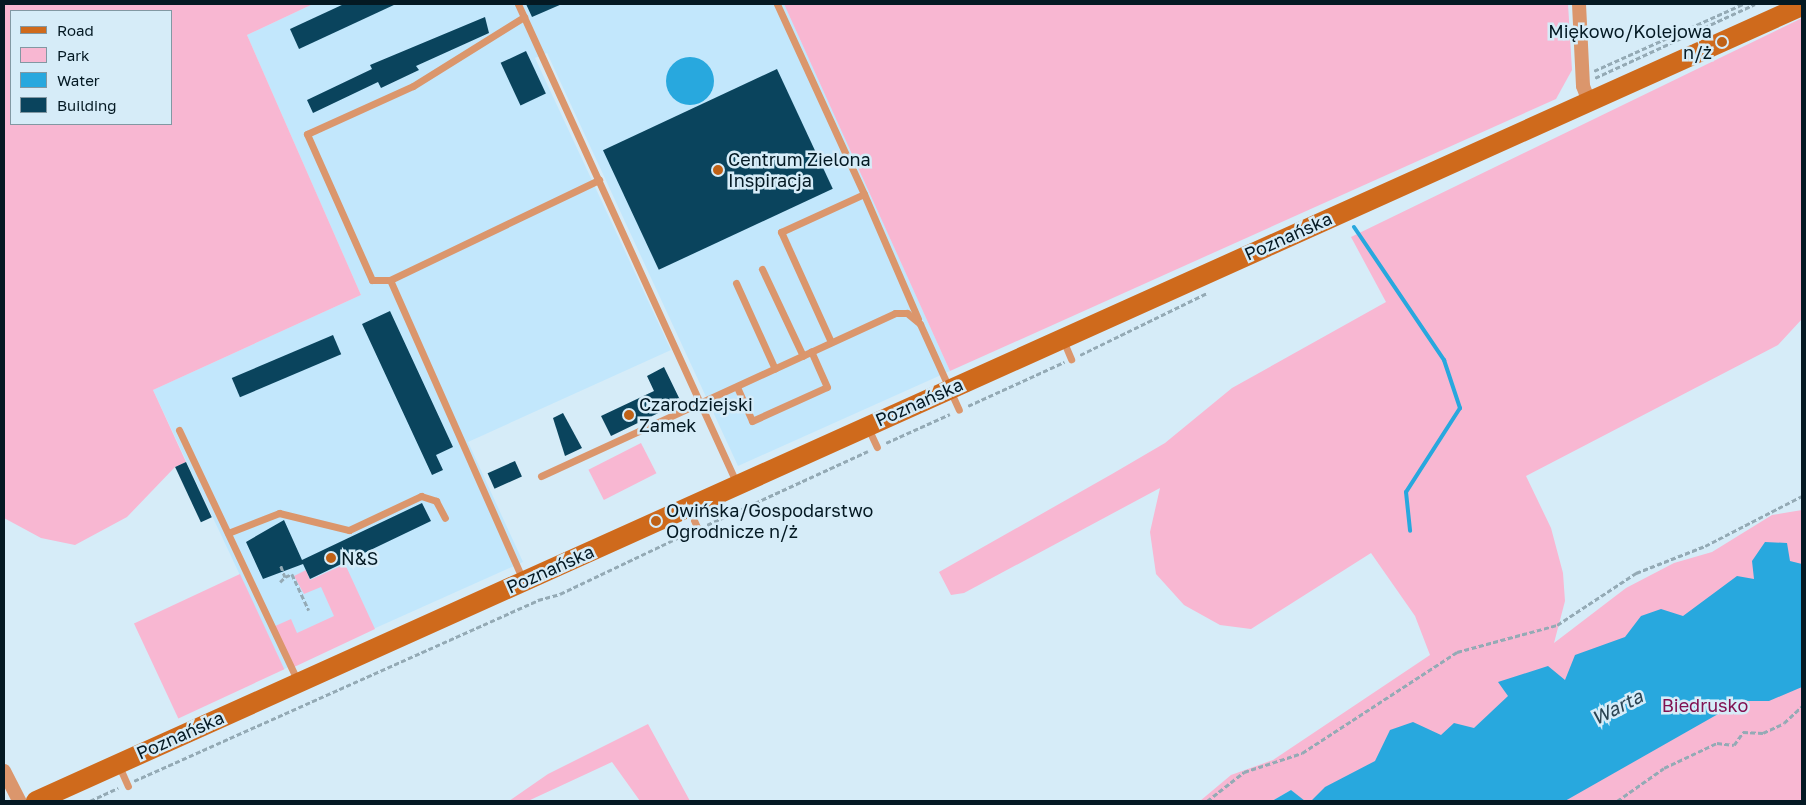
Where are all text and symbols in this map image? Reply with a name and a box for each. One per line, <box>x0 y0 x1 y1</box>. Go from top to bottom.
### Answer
legend <box>10 10 172 125</box>
text: Road <box>57 21 94 39</box>
place label: Miękowo/Kolejowa n/ż <box>1548 21 1712 64</box>
marker: Miękowo/Kolejowa n/ż <box>1716 36 1728 48</box>
text: Park <box>57 46 89 64</box>
text: Water <box>57 71 100 89</box>
text: Building <box>57 96 117 114</box>
place label: Centrum Zielona Inspiracja <box>728 149 871 192</box>
marker: Centrum Zielona Inspiracja <box>712 164 724 176</box>
street label: Poznańska <box>1241 207 1335 265</box>
street label: Poznańska <box>872 373 966 431</box>
place label: Czarodziejski Zamek <box>639 394 753 436</box>
marker: Czarodziejski Zamek <box>623 409 635 421</box>
place label: Owińska/Gospodarstwo Ogrodnicze n/ż <box>666 500 873 542</box>
marker: Owińska/Gospodarstwo Ogrodnicze n/ż <box>650 515 662 527</box>
street label: Poznańska <box>503 540 597 598</box>
place label: N&S <box>341 547 378 569</box>
marker: N&S <box>325 552 337 564</box>
water label: Warta <box>1588 685 1646 729</box>
park label: Biedrusko <box>1662 694 1748 716</box>
street label: Poznańska <box>133 706 227 764</box>

